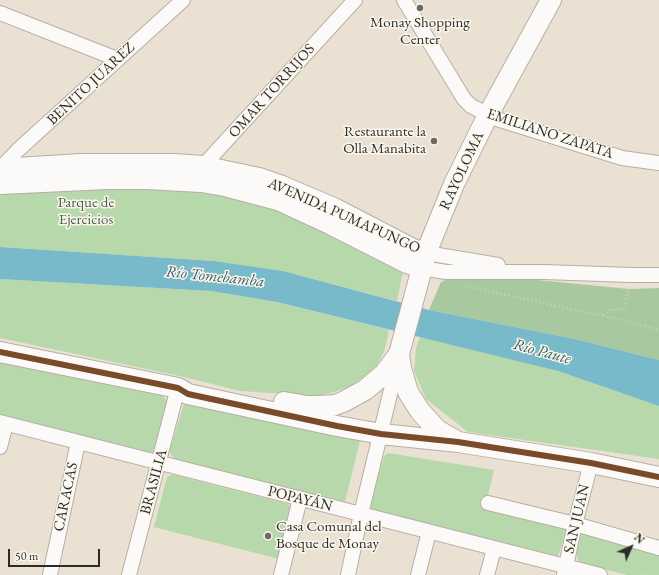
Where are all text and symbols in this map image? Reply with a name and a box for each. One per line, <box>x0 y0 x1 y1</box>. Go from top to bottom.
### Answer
marker: Monay Shopping Center <box>415 3 425 13</box>
place label: Monay Shopping Center <box>370 14 470 49</box>
street label: BENITO JUAREZ <box>43 39 139 129</box>
street label: OMAR TORRIJOS <box>225 40 319 142</box>
street label: EMILIANO ZAPATA <box>484 105 616 163</box>
place label: Restaurante la Olla Manabita <box>343 123 426 158</box>
street label: RAYOLOMA <box>436 129 488 213</box>
marker: Restaurante la Olla Manabita <box>429 136 439 146</box>
street label: AVENIDA PUMAPUNGO <box>265 174 423 258</box>
park label: Parque de Ejercicios <box>58 194 114 229</box>
water label: Río Tomebamba <box>165 262 265 292</box>
water label: Río Paute <box>511 335 573 369</box>
street label: BRASILIA <box>137 447 171 517</box>
street label: CARACAS <box>50 461 82 533</box>
street label: POPAYÁN <box>266 482 334 516</box>
street label: SAN JUAN <box>560 483 594 555</box>
place label: Casa Comunal del Bosque de Monay <box>276 518 382 553</box>
north arrow <box>611 527 651 567</box>
text: N <box>631 530 648 547</box>
marker: Casa Comunal del Bosque de Monay <box>263 531 273 541</box>
scale bar <box>10 541 102 567</box>
text: 50 m <box>15 548 38 564</box>

